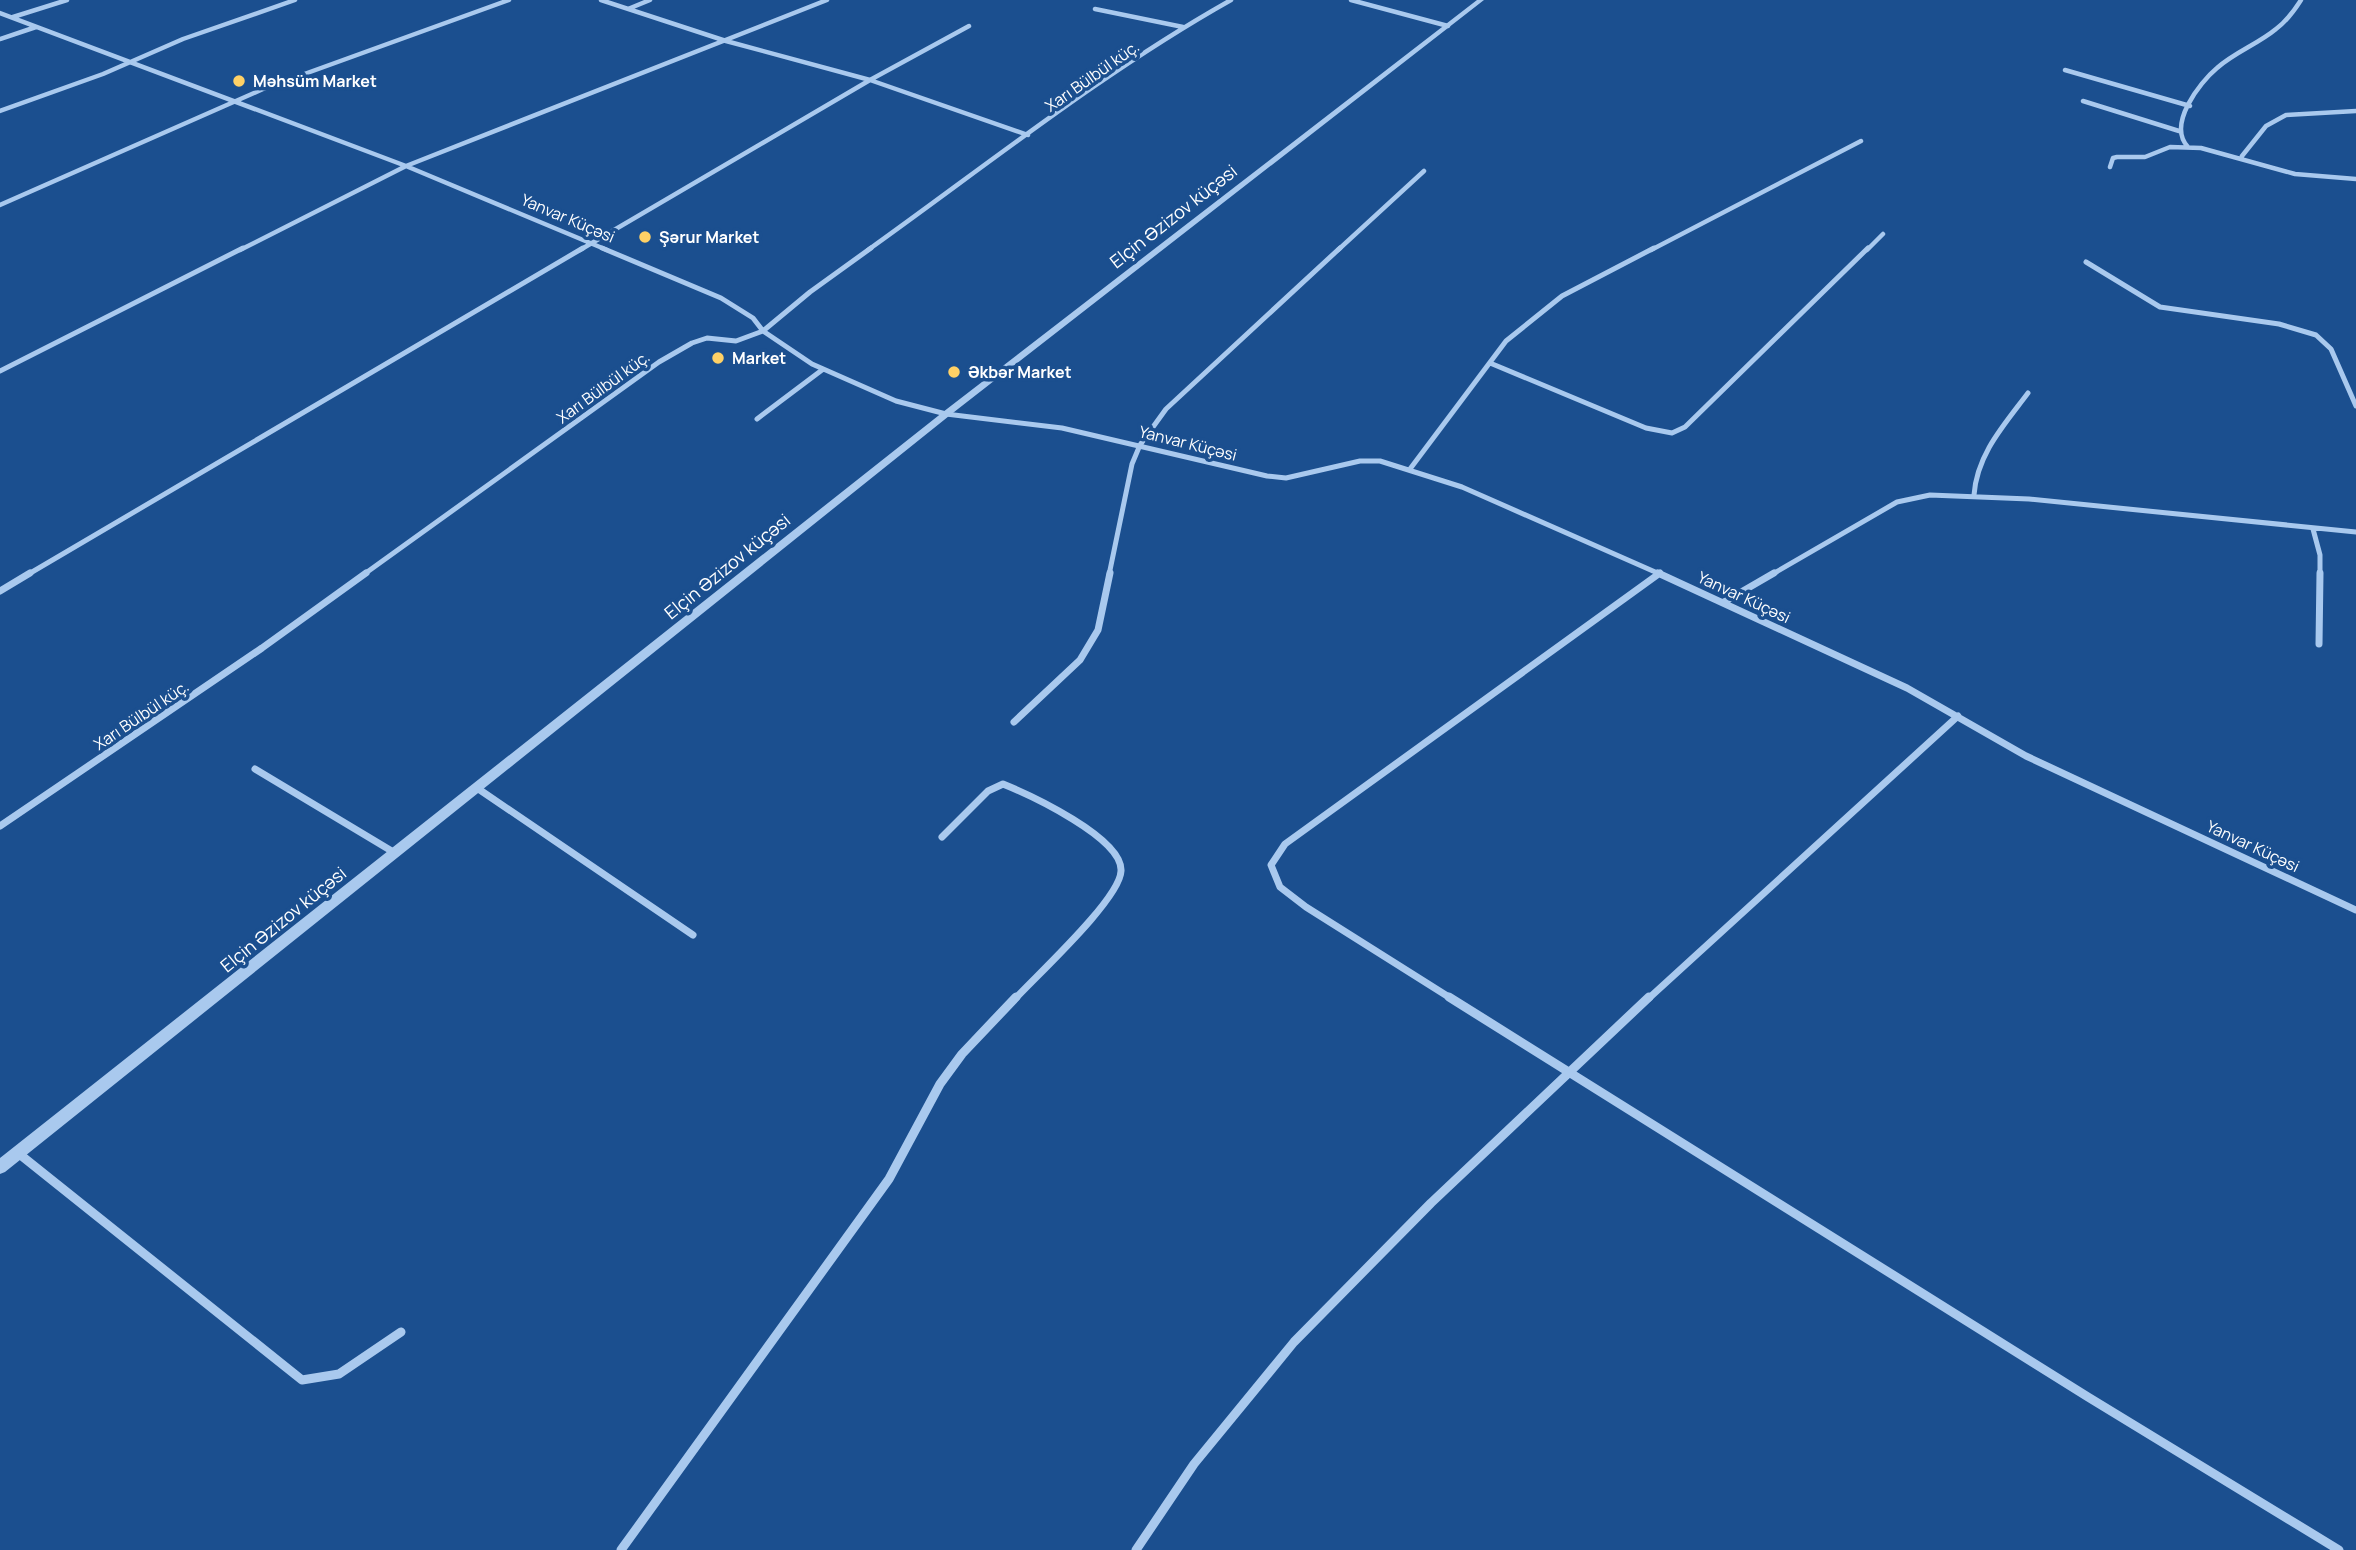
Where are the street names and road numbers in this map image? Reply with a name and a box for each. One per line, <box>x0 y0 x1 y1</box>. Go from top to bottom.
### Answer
street label: Xarı Bülbül küç. <box>1041 35 1143 117</box>
street label: Elçin Əzizov küçəsi <box>1104 159 1242 273</box>
street label: Yanvar Küçəsi <box>518 188 618 248</box>
street label: Xarı Bülbül küç. <box>552 346 654 428</box>
street label: Yanvar Küçəsi <box>1137 420 1239 466</box>
street label: Elçin Əzizov küçəsi <box>659 508 795 624</box>
street label: Yanvar Küçəsi <box>1694 566 1794 628</box>
street label: Xarı Bülbül küç. <box>89 675 193 755</box>
street label: Yanvar Küçəsi <box>2203 815 2303 877</box>
street label: Elçin Əzizov küçəsi <box>215 861 351 977</box>

